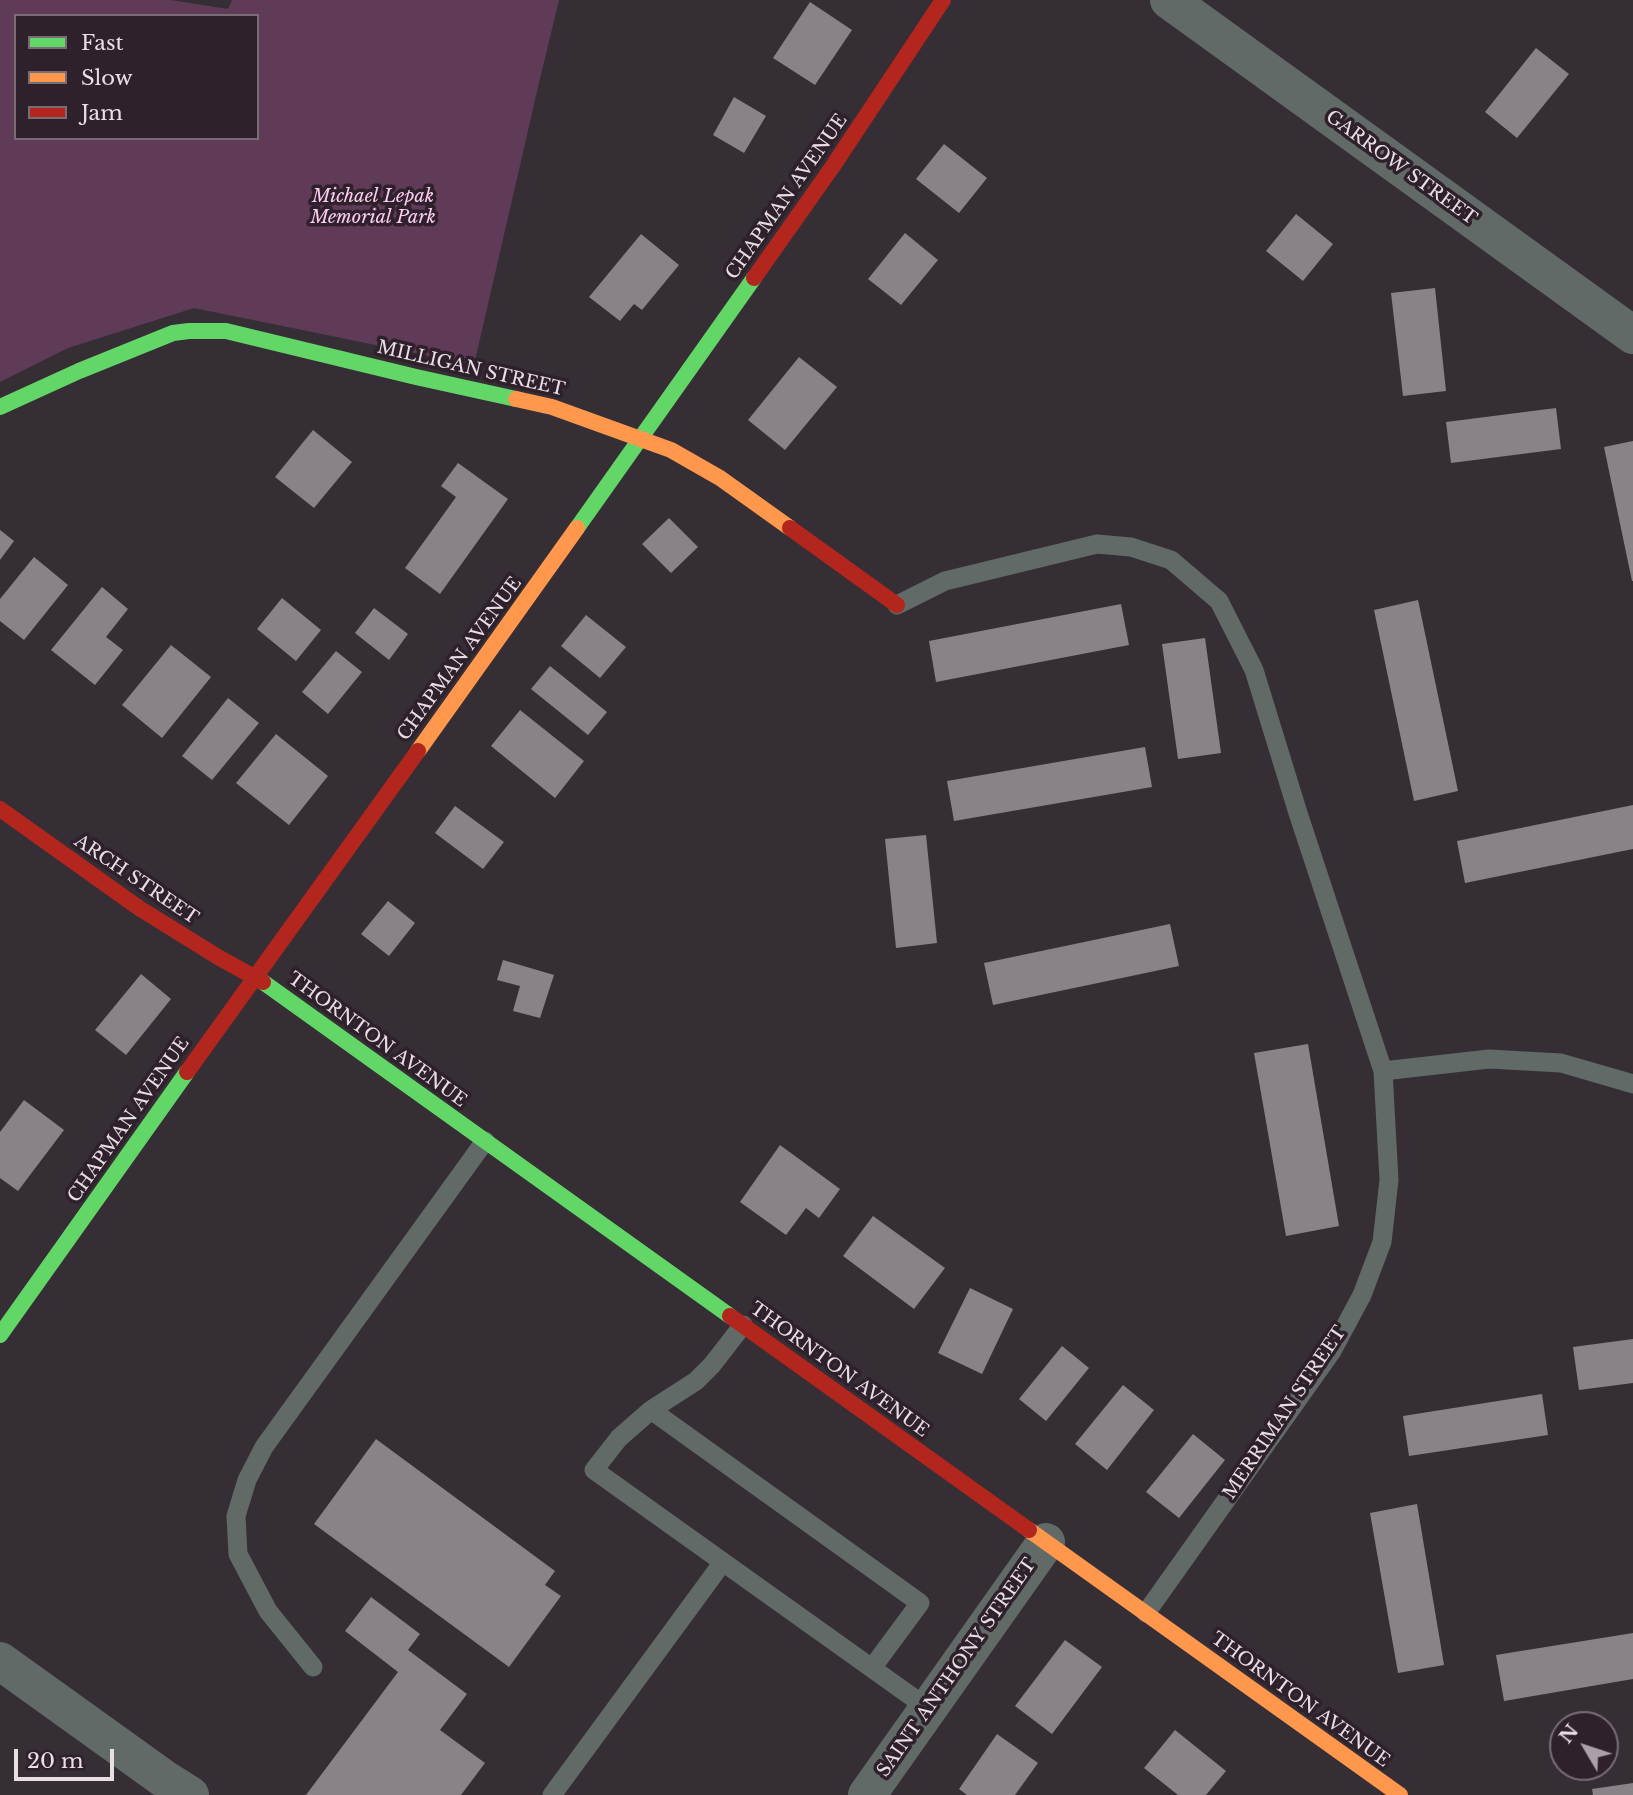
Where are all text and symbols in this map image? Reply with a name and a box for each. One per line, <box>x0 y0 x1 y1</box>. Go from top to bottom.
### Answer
legend <box>14 14 259 140</box>
text: Fast <box>81 30 123 56</box>
text: Slow <box>81 65 133 91</box>
text: Jam <box>81 100 123 126</box>
street label: GARROW STREET <box>1321 106 1481 230</box>
street label: CHAPMAN AVENUE <box>722 110 852 284</box>
park label: Michael Lepak Memorial Park <box>310 186 436 228</box>
street label: MILLIGAN STREET <box>375 337 567 401</box>
street label: CHAPMAN AVENUE <box>393 573 527 745</box>
street label: ARCH STREET <box>70 831 202 929</box>
street label: THORNTON AVENUE <box>284 968 470 1112</box>
street label: CHAPMAN AVENUE <box>64 1033 194 1207</box>
street label: THORNTON AVENUE <box>746 1298 932 1442</box>
street label: MERRIMAN STREET <box>1219 1322 1351 1504</box>
street label: SAINT ANTHONY STREET <box>873 1555 1041 1781</box>
street label: THORNTON AVENUE <box>1207 1628 1393 1772</box>
north arrow <box>1549 1711 1619 1781</box>
text: N <box>1554 1720 1583 1748</box>
scale bar <box>18 1736 117 1780</box>
text: 20 m <box>27 1748 84 1774</box>

